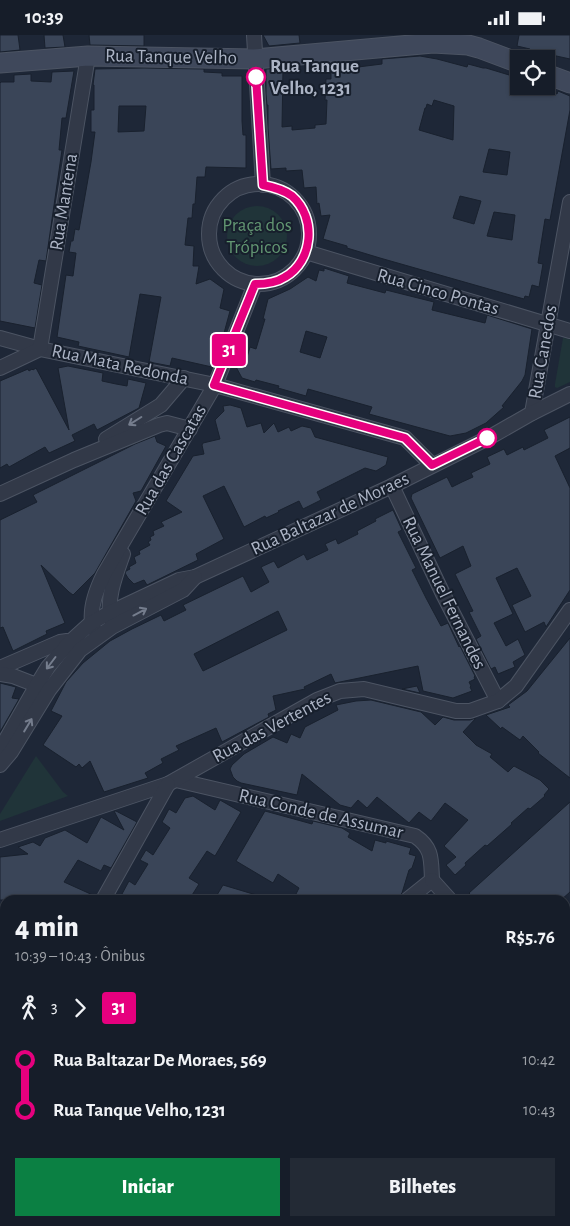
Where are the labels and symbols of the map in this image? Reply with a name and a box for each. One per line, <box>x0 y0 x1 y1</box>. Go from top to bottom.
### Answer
street label: Rua Tanque Velho <box>105 46 237 68</box>
place label: Rua Tanque Velho, 1231 <box>270 57 359 98</box>
marker: Rua Tanque Velho, 1231 <box>246 67 266 87</box>
street label: Rua Mantena <box>47 152 81 252</box>
park label: Praça dos Trópicos <box>222 216 292 257</box>
street label: Rua Cinco Pontas <box>375 266 501 318</box>
street label: Rua Canedos <box>525 304 561 400</box>
line badge: 31 <box>206 334 252 366</box>
street label: Rua Mata Redonda <box>50 341 190 389</box>
street label: Rua das Cascatas <box>132 402 210 518</box>
one-way arrow <box>128 417 142 427</box>
unlabelled marker <box>477 428 497 448</box>
street label: Rua Baltazar de Moraes <box>248 469 412 559</box>
street label: Rua Manuel Fernandes <box>399 514 489 672</box>
one-way arrow <box>132 607 147 616</box>
one-way arrow <box>46 656 56 670</box>
street label: Rua das Vertentes <box>210 688 334 766</box>
one-way arrow <box>23 719 33 733</box>
street label: Rua Conde de Assumar <box>237 786 405 842</box>

